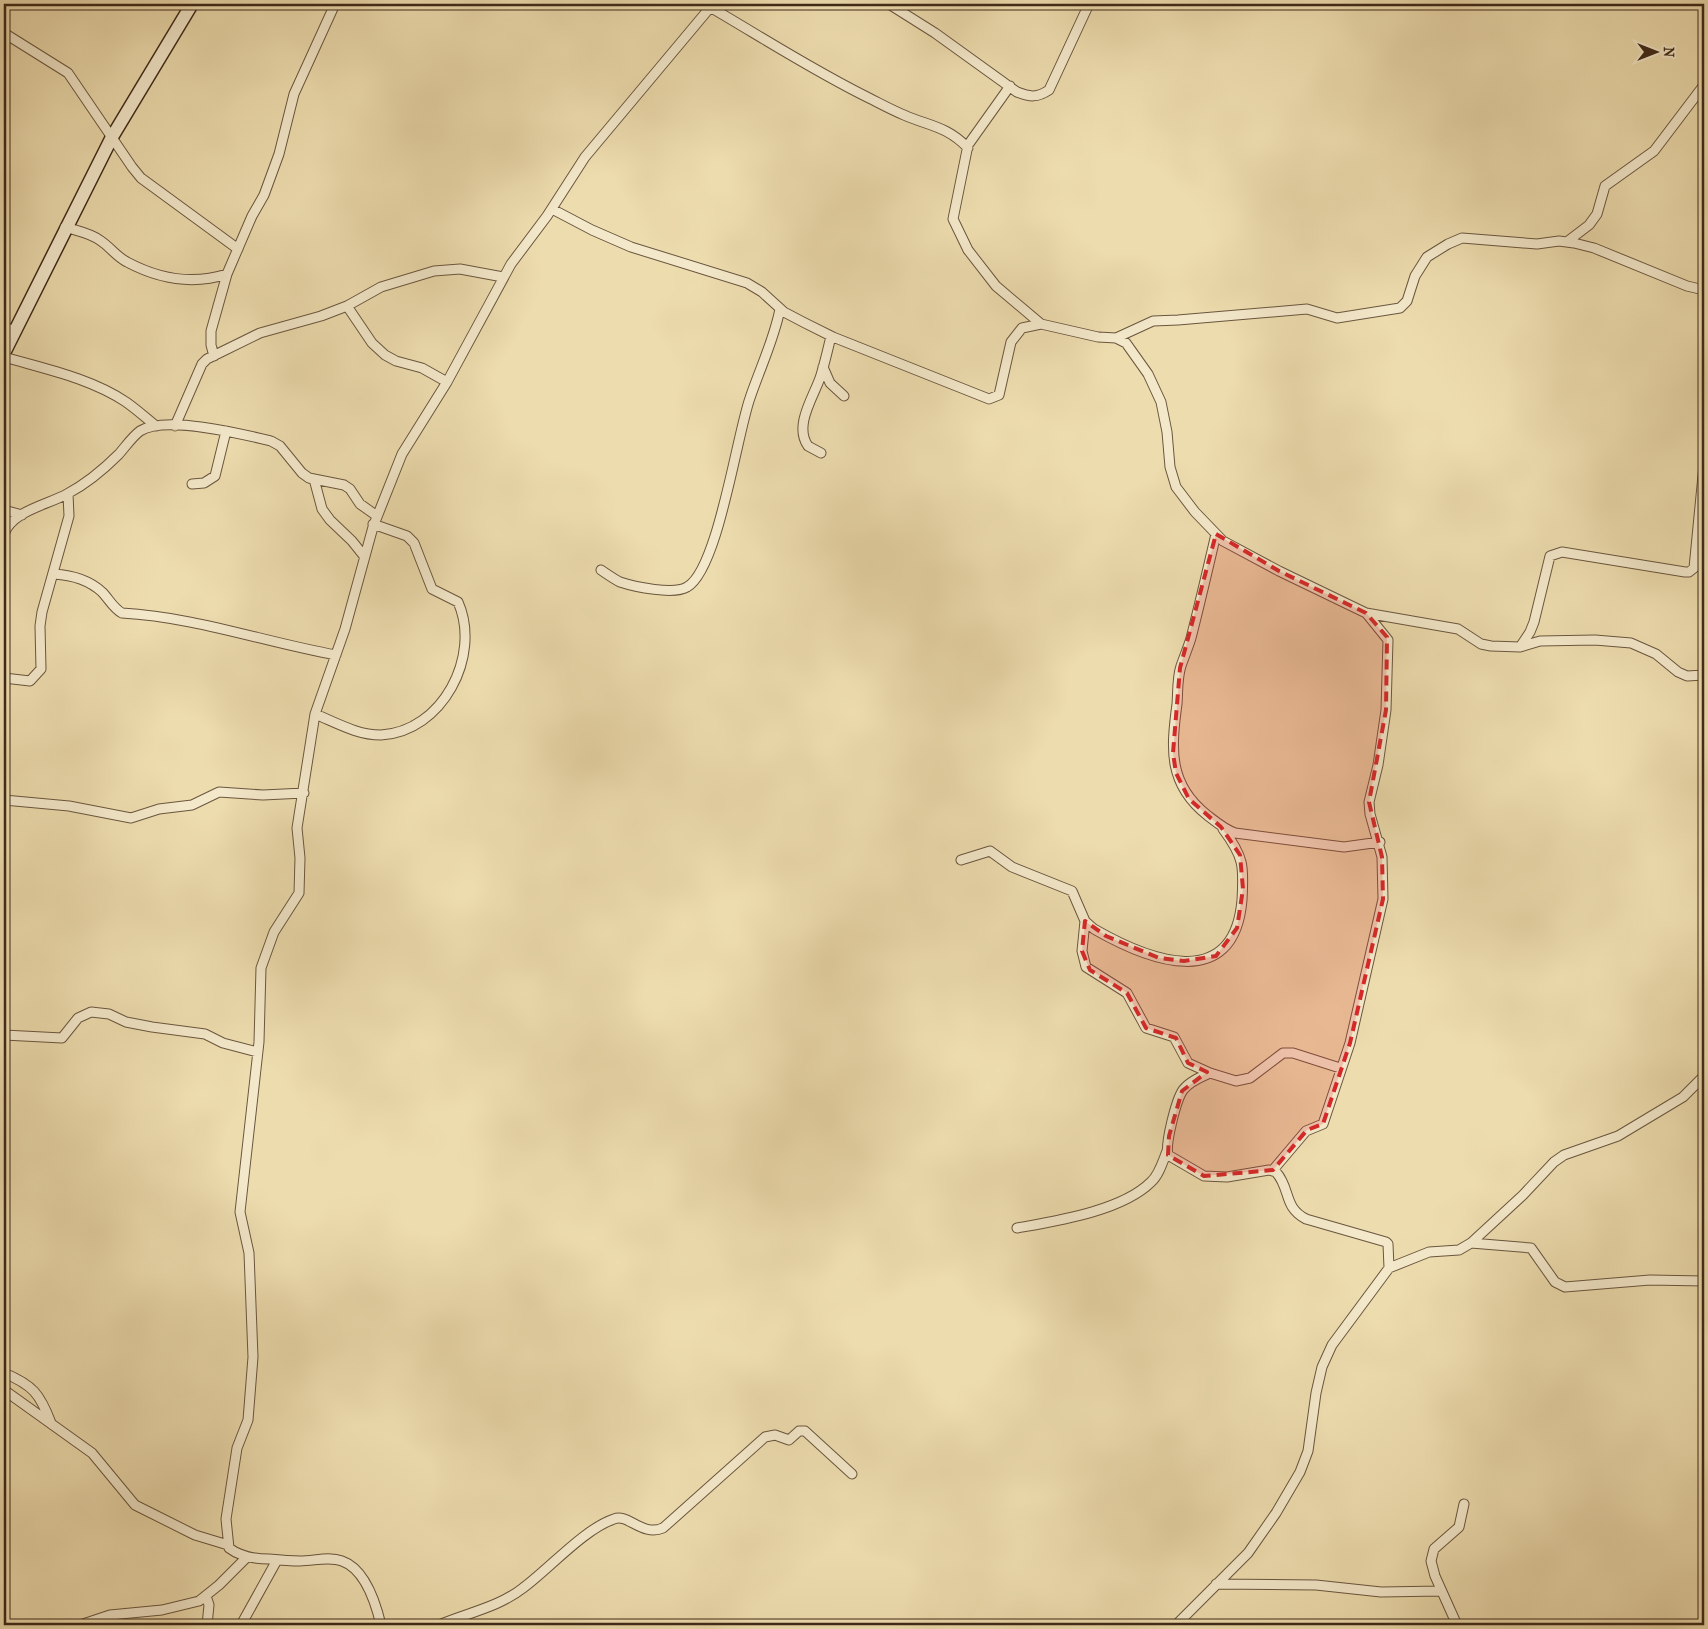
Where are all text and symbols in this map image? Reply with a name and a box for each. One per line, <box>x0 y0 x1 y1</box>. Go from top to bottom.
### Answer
north arrow <box>1630 28 1680 78</box>
text: N <box>1660 47 1677 58</box>

